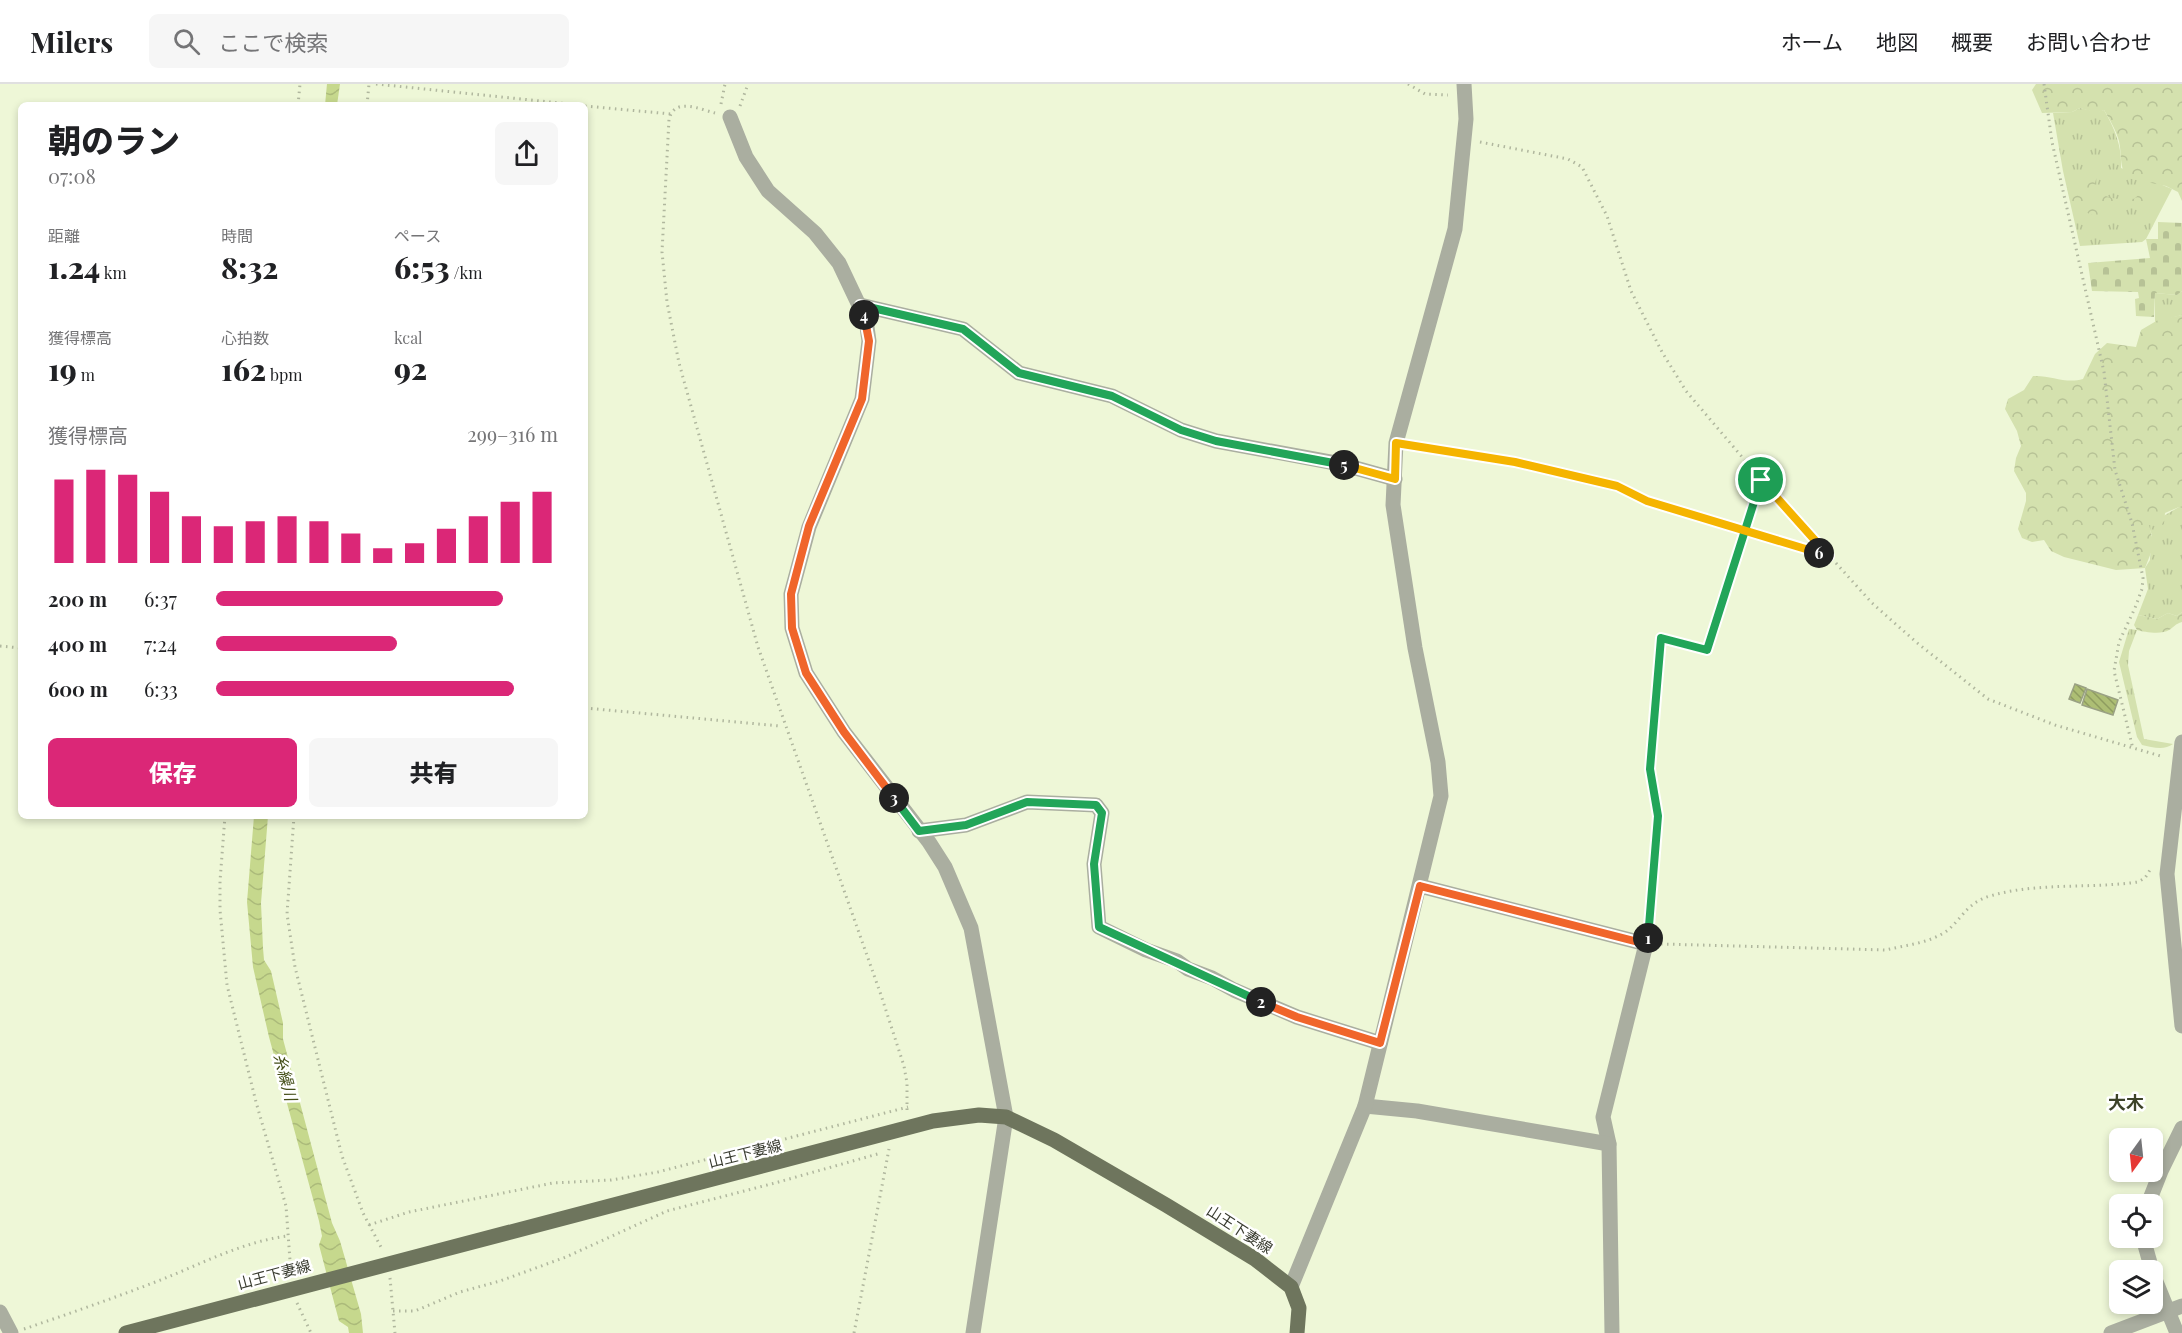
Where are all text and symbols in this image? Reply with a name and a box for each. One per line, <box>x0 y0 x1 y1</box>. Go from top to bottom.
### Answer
search box <box>149 14 569 68</box>
text: Milers <box>30 23 113 60</box>
icon: search <box>170 25 203 58</box>
text: ここで検索 <box>218 27 328 57</box>
text: ホーム <box>1781 27 1843 55</box>
text: 地図 <box>1876 27 1918 55</box>
text: 概要 <box>1951 27 1993 55</box>
text: お問い合わせ <box>2026 27 2152 55</box>
text: 朝のラン <box>48 117 180 161</box>
button: share <box>495 122 558 185</box>
text: 07:08 <box>48 162 96 189</box>
text: 距離 <box>48 225 80 246</box>
text: 時間 <box>221 225 253 246</box>
text: ペース <box>394 225 441 246</box>
text: 1.24 <box>48 247 100 287</box>
text: 8:32 <box>221 247 278 287</box>
text: 6:53 <box>394 247 449 287</box>
text: km <box>100 262 127 283</box>
text: /km <box>449 262 482 283</box>
pin: 4 <box>849 300 879 330</box>
text: 4 <box>860 304 868 325</box>
text: 獲得標高 <box>48 327 112 348</box>
text: 心拍数 <box>221 327 269 348</box>
text: kcal <box>394 327 423 348</box>
text: 92 <box>394 348 427 388</box>
text: 19 <box>48 349 77 389</box>
text: 162 <box>221 349 266 389</box>
text: m <box>77 364 95 385</box>
text: bpm <box>266 364 303 385</box>
text: 299–316 m <box>467 420 558 447</box>
text: 獲得標高 <box>48 421 128 448</box>
pin: 5 <box>1329 450 1359 480</box>
text: 5 <box>1340 454 1348 475</box>
pin <box>1735 454 1786 505</box>
icon: arrive <box>1744 463 1777 496</box>
pin: 6 <box>1804 538 1834 568</box>
text: 6 <box>1815 542 1823 563</box>
text: 200 m <box>48 585 107 612</box>
text: 6:37 <box>144 585 177 612</box>
text: 400 m <box>48 630 107 657</box>
text: 7:24 <box>144 630 177 657</box>
text: 600 m <box>48 675 108 702</box>
text: 6:33 <box>144 675 178 702</box>
button: 保存 <box>48 738 297 807</box>
button: 共有 <box>309 738 558 807</box>
pin: 3 <box>879 783 909 813</box>
text: 3 <box>890 787 898 808</box>
pin: 1 <box>1633 923 1663 953</box>
text: 1 <box>1645 927 1651 948</box>
pin: 2 <box>1246 987 1276 1017</box>
text: 2 <box>1257 991 1265 1012</box>
water label: 糸繰川 <box>270 1051 303 1105</box>
district label: 大木 <box>2108 1090 2144 1114</box>
north arrow <box>2109 1128 2163 1182</box>
map controls <box>2109 1128 2163 1314</box>
street label: 山王下妻線 <box>706 1134 784 1172</box>
button: locate <box>2109 1194 2163 1248</box>
street label: 山王下妻線 <box>1203 1200 1277 1258</box>
street label: 山王下妻線 <box>235 1255 313 1293</box>
button: layers <box>2109 1260 2163 1314</box>

